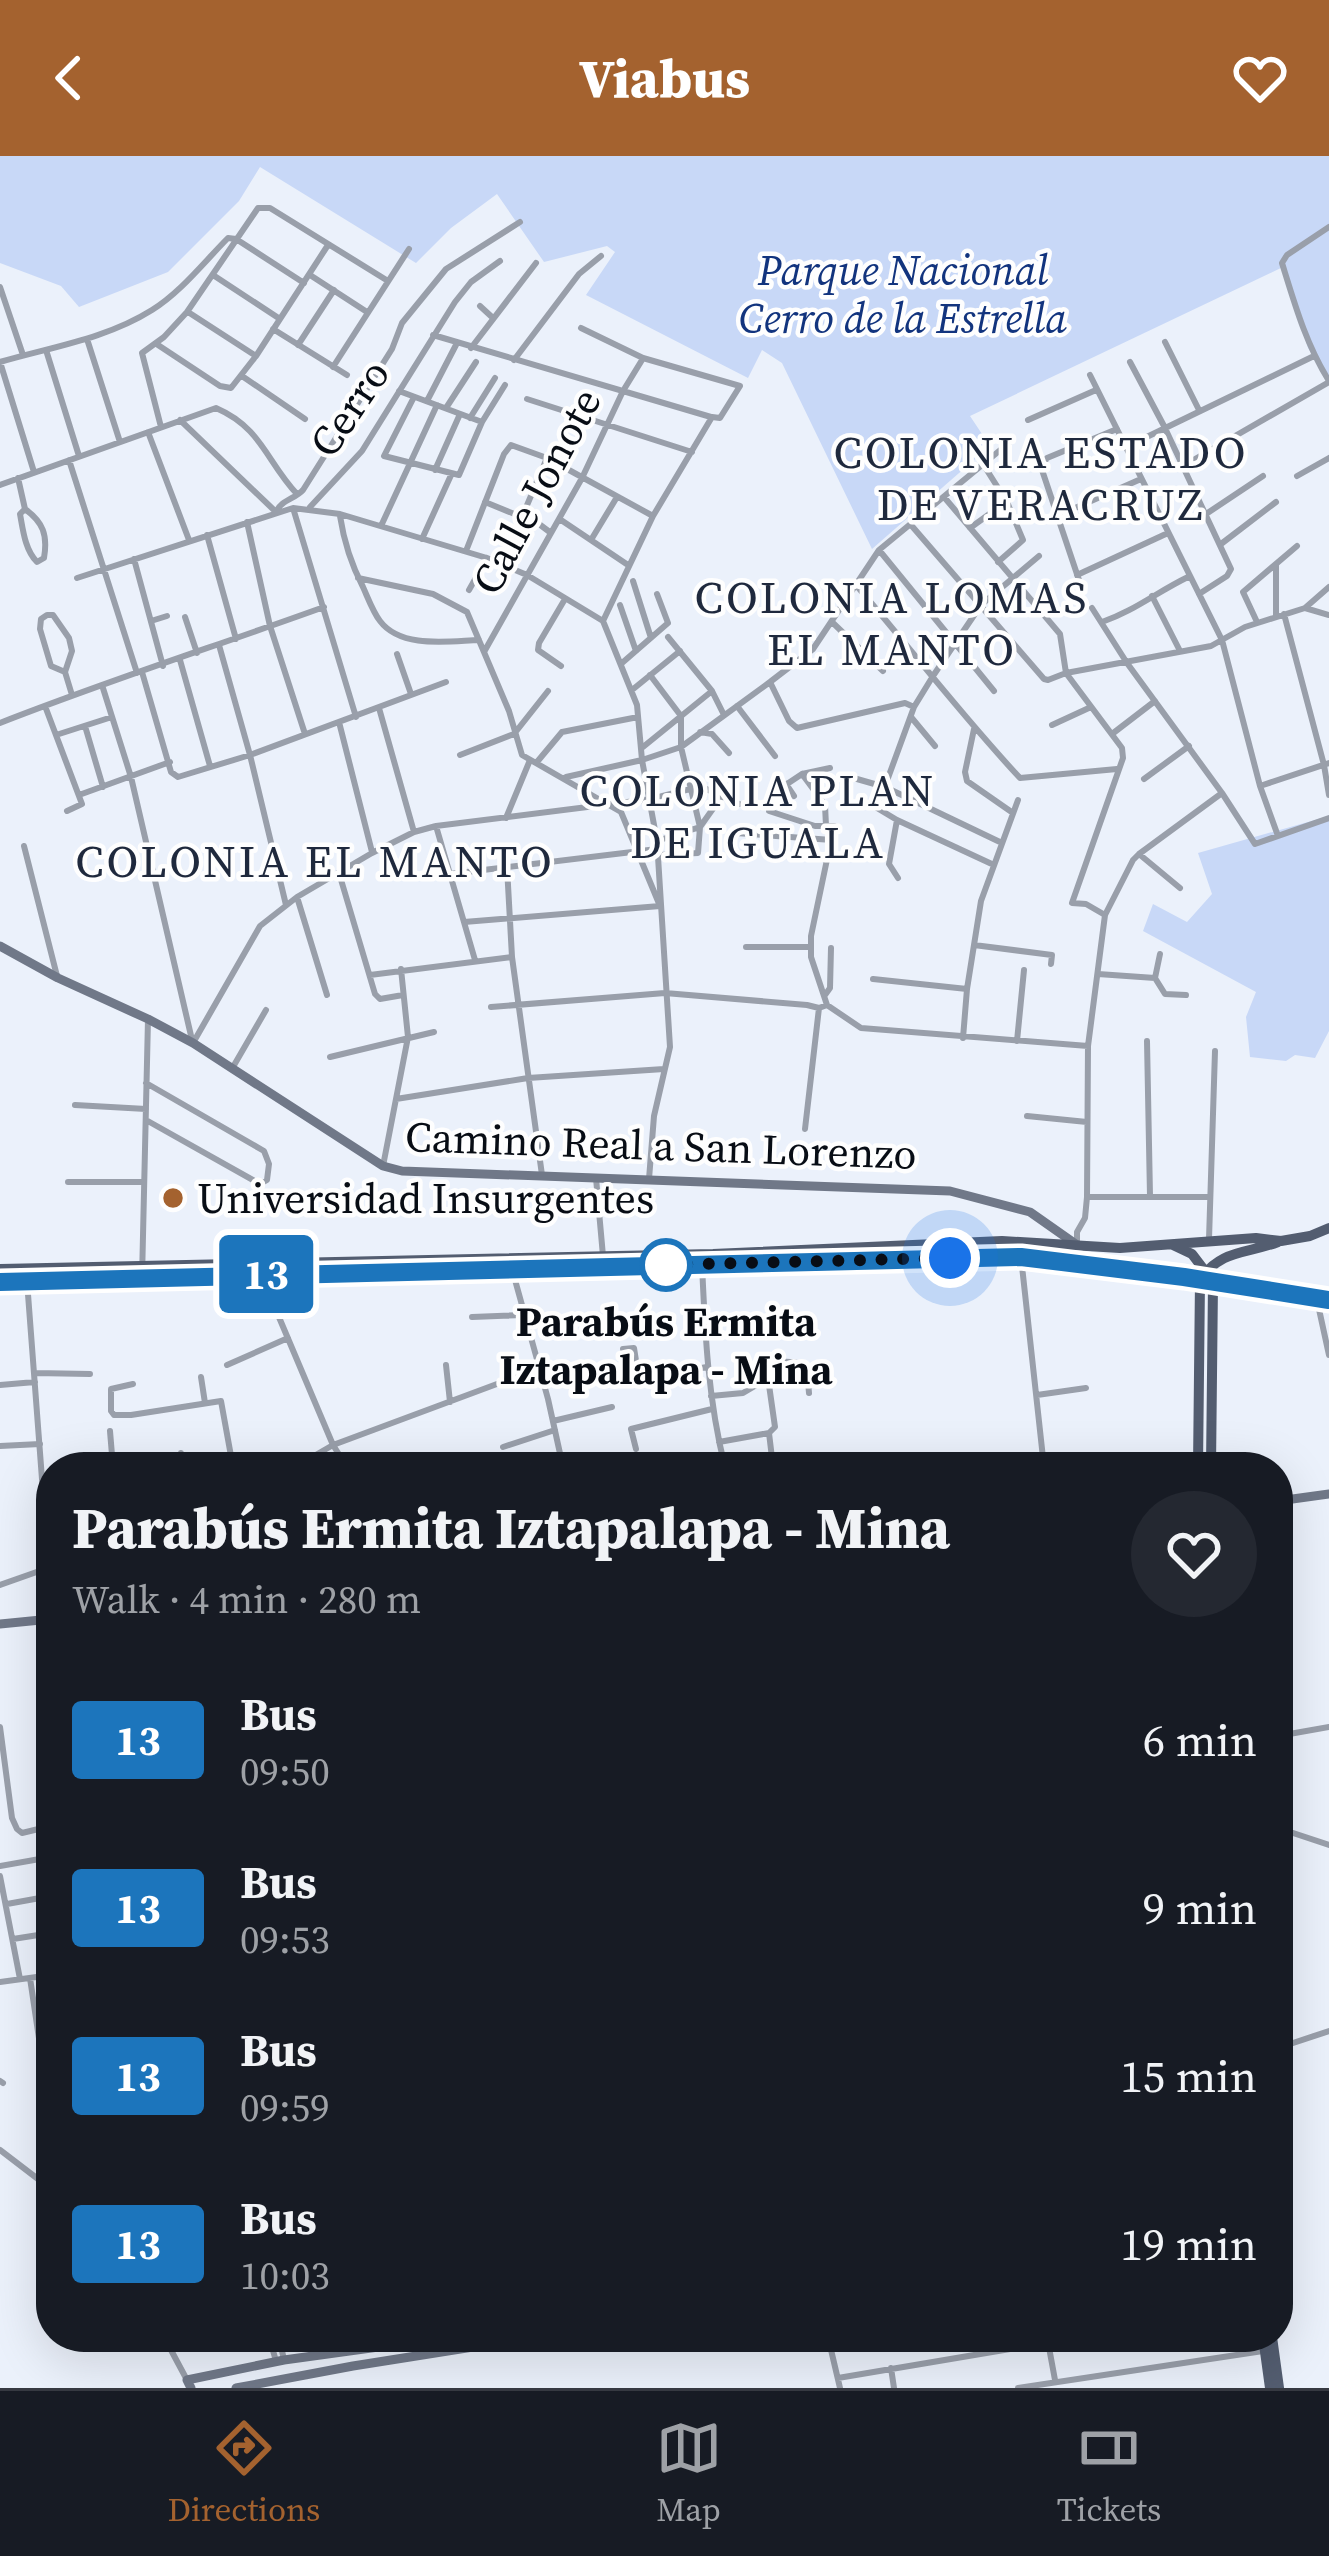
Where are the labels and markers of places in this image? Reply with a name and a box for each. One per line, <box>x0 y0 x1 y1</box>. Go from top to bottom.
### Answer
place label: Universidad Insurgentes <box>197 1169 654 1227</box>
marker: Universidad Insurgentes <box>160 1185 186 1211</box>
marker: Parabús Ermita Iztapalapa - Mina <box>641 1240 691 1290</box>
place label: Parabús Ermita Iztapalapa - Mina <box>499 1292 833 1398</box>

